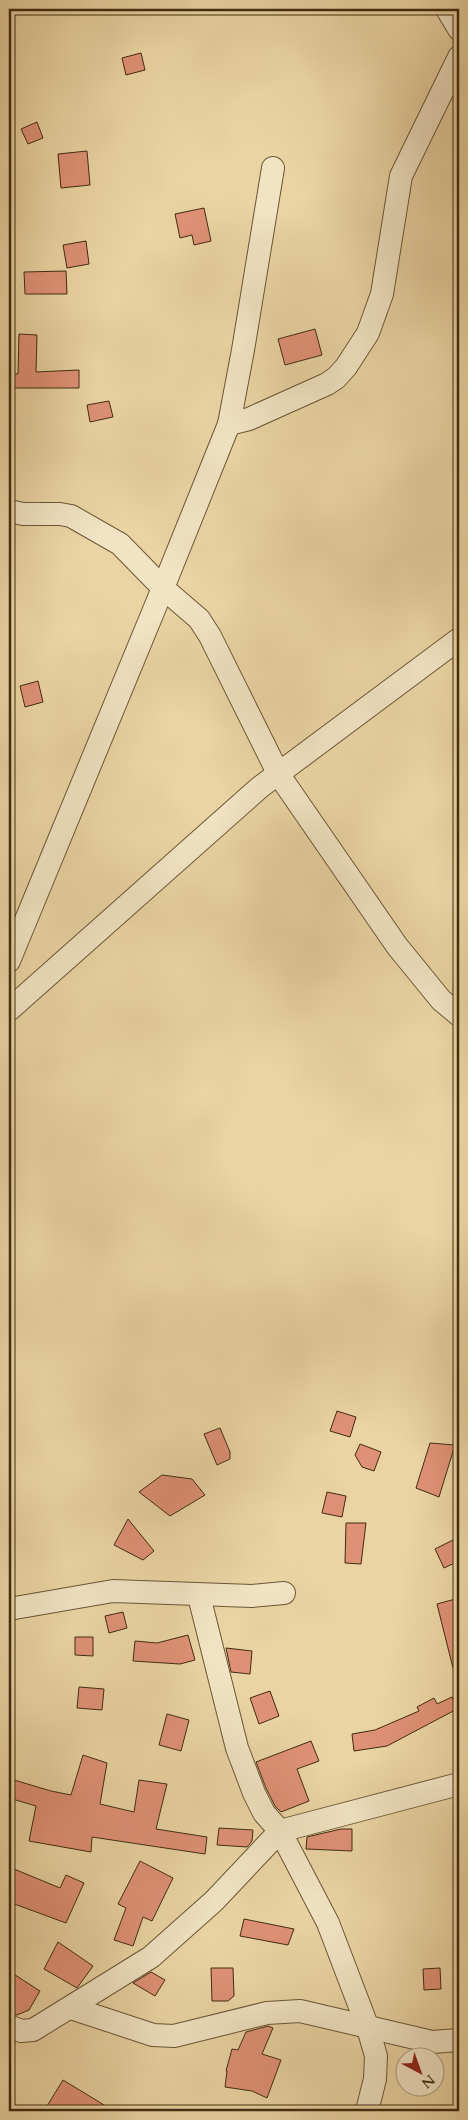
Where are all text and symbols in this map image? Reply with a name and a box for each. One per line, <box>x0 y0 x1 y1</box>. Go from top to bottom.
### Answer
north arrow <box>396 2048 446 2098</box>
text: N <box>417 2070 439 2093</box>

